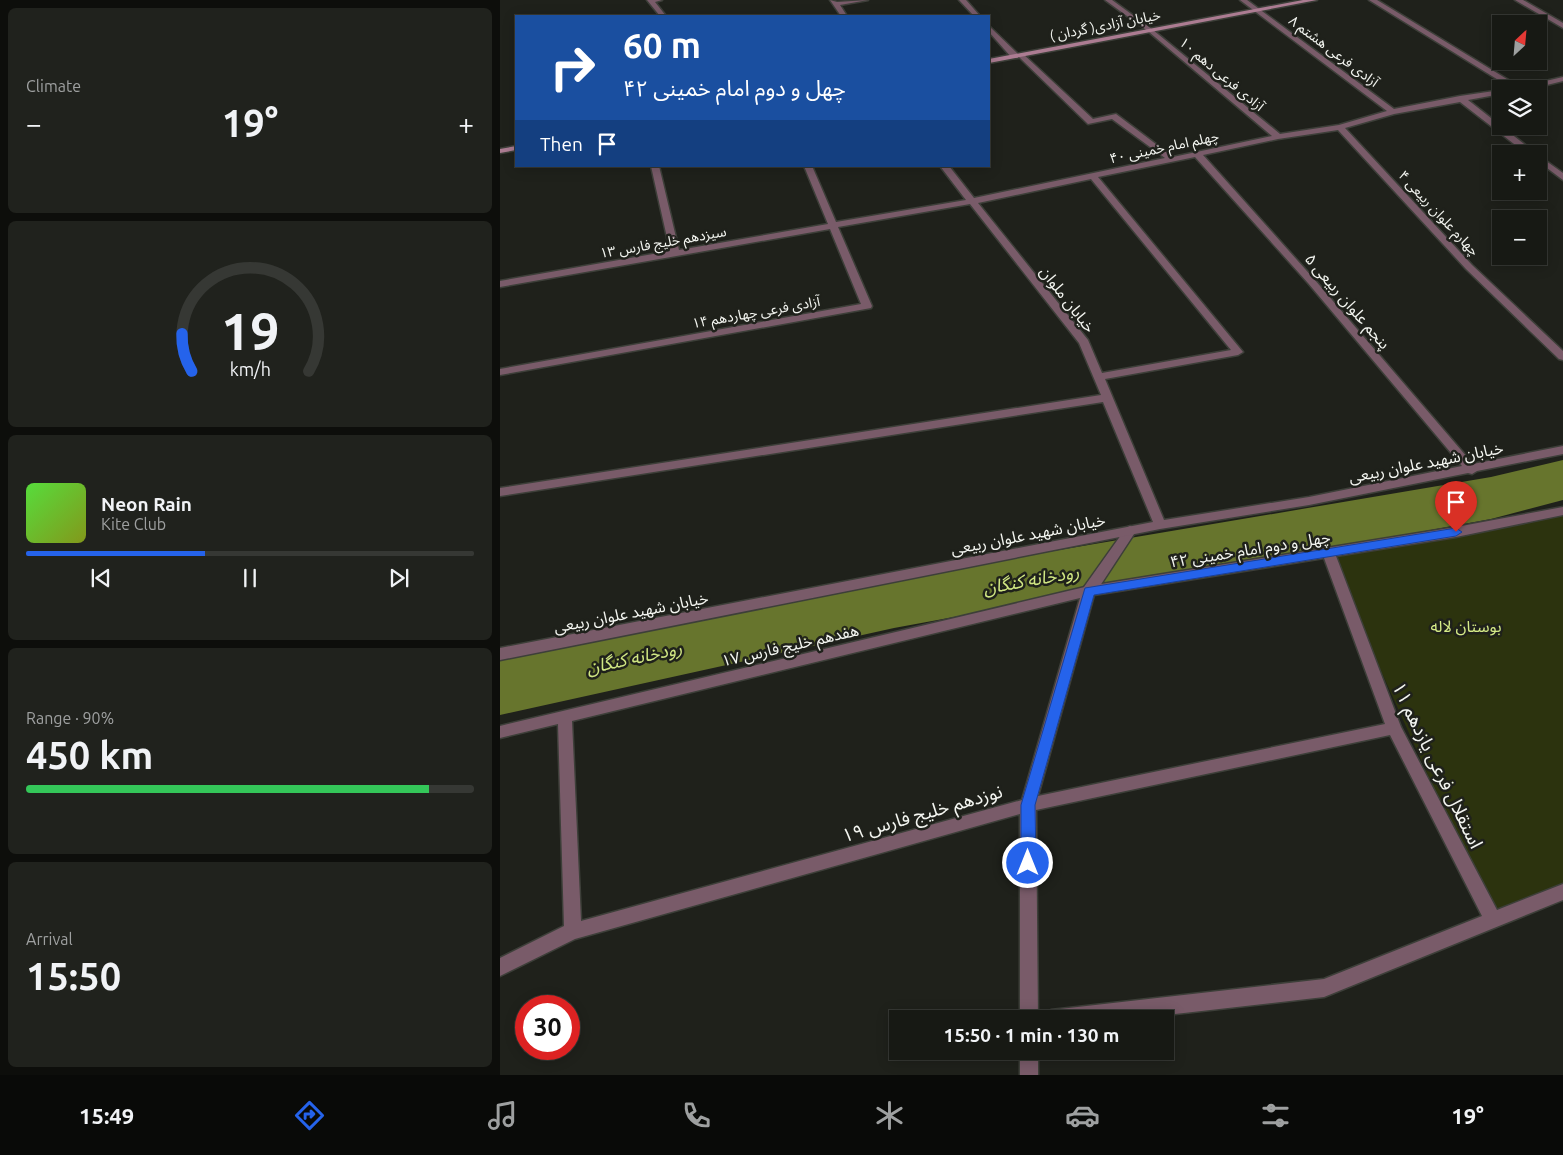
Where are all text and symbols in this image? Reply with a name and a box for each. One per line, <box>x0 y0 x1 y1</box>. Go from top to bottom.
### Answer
street label: خیابان آزادی( گردان ) <box>1048 6 1162 45</box>
street label: آزادی فرعی هشتم ۸ <box>1284 12 1383 93</box>
north arrow <box>1492 15 1548 70</box>
map controls <box>1492 15 1547 265</box>
text: 60 m <box>623 25 701 65</box>
street label: آزادی فرعی دهم ۱۰ <box>1174 34 1268 117</box>
icon: right <box>540 35 605 100</box>
text: چهل و دوم امام خمینی ۴۲ <box>623 75 846 100</box>
text: Climate <box>26 77 81 95</box>
button: layers <box>1492 80 1547 135</box>
text: 19° <box>222 102 278 144</box>
text: − <box>26 108 42 139</box>
text: + <box>458 108 474 139</box>
street label: چهلم امام خمینی ۴۰ <box>1108 128 1221 169</box>
icon: arrive <box>593 130 621 158</box>
text: Then <box>540 133 583 155</box>
button: + <box>1492 145 1547 200</box>
street label: چهارم علوان ربیعی ۴ <box>1393 167 1483 261</box>
button: − <box>1492 210 1547 265</box>
street label: سیزدهم خلیج فارس ۱۳ <box>598 223 728 264</box>
street label: پنجم علوان ربیعی ۵ <box>1299 250 1394 355</box>
street label: خیابان ملوان <box>1036 262 1099 336</box>
street label: آزادی فرعی چهاردهم ۱۴ <box>691 293 823 334</box>
text: 19 <box>221 302 279 360</box>
text: km/h <box>229 359 271 379</box>
street label: خیابان شهید علوان ربیعی <box>1347 438 1505 487</box>
pin <box>1435 481 1477 532</box>
icon: arrive <box>1442 488 1470 516</box>
text: Neon Rain <box>101 493 192 515</box>
street label: خیابان شهید علوان ربیعی <box>949 510 1107 559</box>
text: Kite Club <box>101 515 166 533</box>
street label: چهل و دوم امام خمینی ۴۲ <box>1169 527 1332 575</box>
water label: رودخانه کنگان <box>981 561 1081 599</box>
icon: previous <box>87 564 115 592</box>
icon: pause <box>236 564 264 592</box>
icon: next <box>385 564 413 592</box>
street label: خیابان شهید علوان ربیعی <box>552 588 710 637</box>
park label: بوستان لاله <box>1431 617 1501 636</box>
street label: هفدهم خلیج فارس ۱۷ <box>720 620 861 673</box>
water label: رودخانه کنگان <box>584 637 684 679</box>
street label: استقلال فرعی یازدهم ۱۱ <box>1384 678 1488 854</box>
text: Range · 90% <box>26 709 114 727</box>
text: 450 km <box>26 734 153 776</box>
street label: نوزدهم خلیج فارس ۱۹ <box>839 780 1006 850</box>
position arrow <box>1001 836 1053 888</box>
text: Arrival <box>26 930 73 948</box>
text: 15:50 <box>26 955 121 997</box>
speed limit sign: 30 <box>515 995 580 1060</box>
text: 15:50 · 1 min · 130 m <box>944 1024 1119 1046</box>
icon: directions <box>292 1098 327 1133</box>
icon: music <box>485 1098 520 1133</box>
icon: phone <box>679 1098 714 1133</box>
icon: climate <box>872 1098 907 1133</box>
icon: car <box>1065 1098 1100 1133</box>
icon: filters <box>1258 1098 1293 1133</box>
text: 15:49 <box>79 1103 134 1128</box>
text: 19° <box>1451 1103 1484 1128</box>

